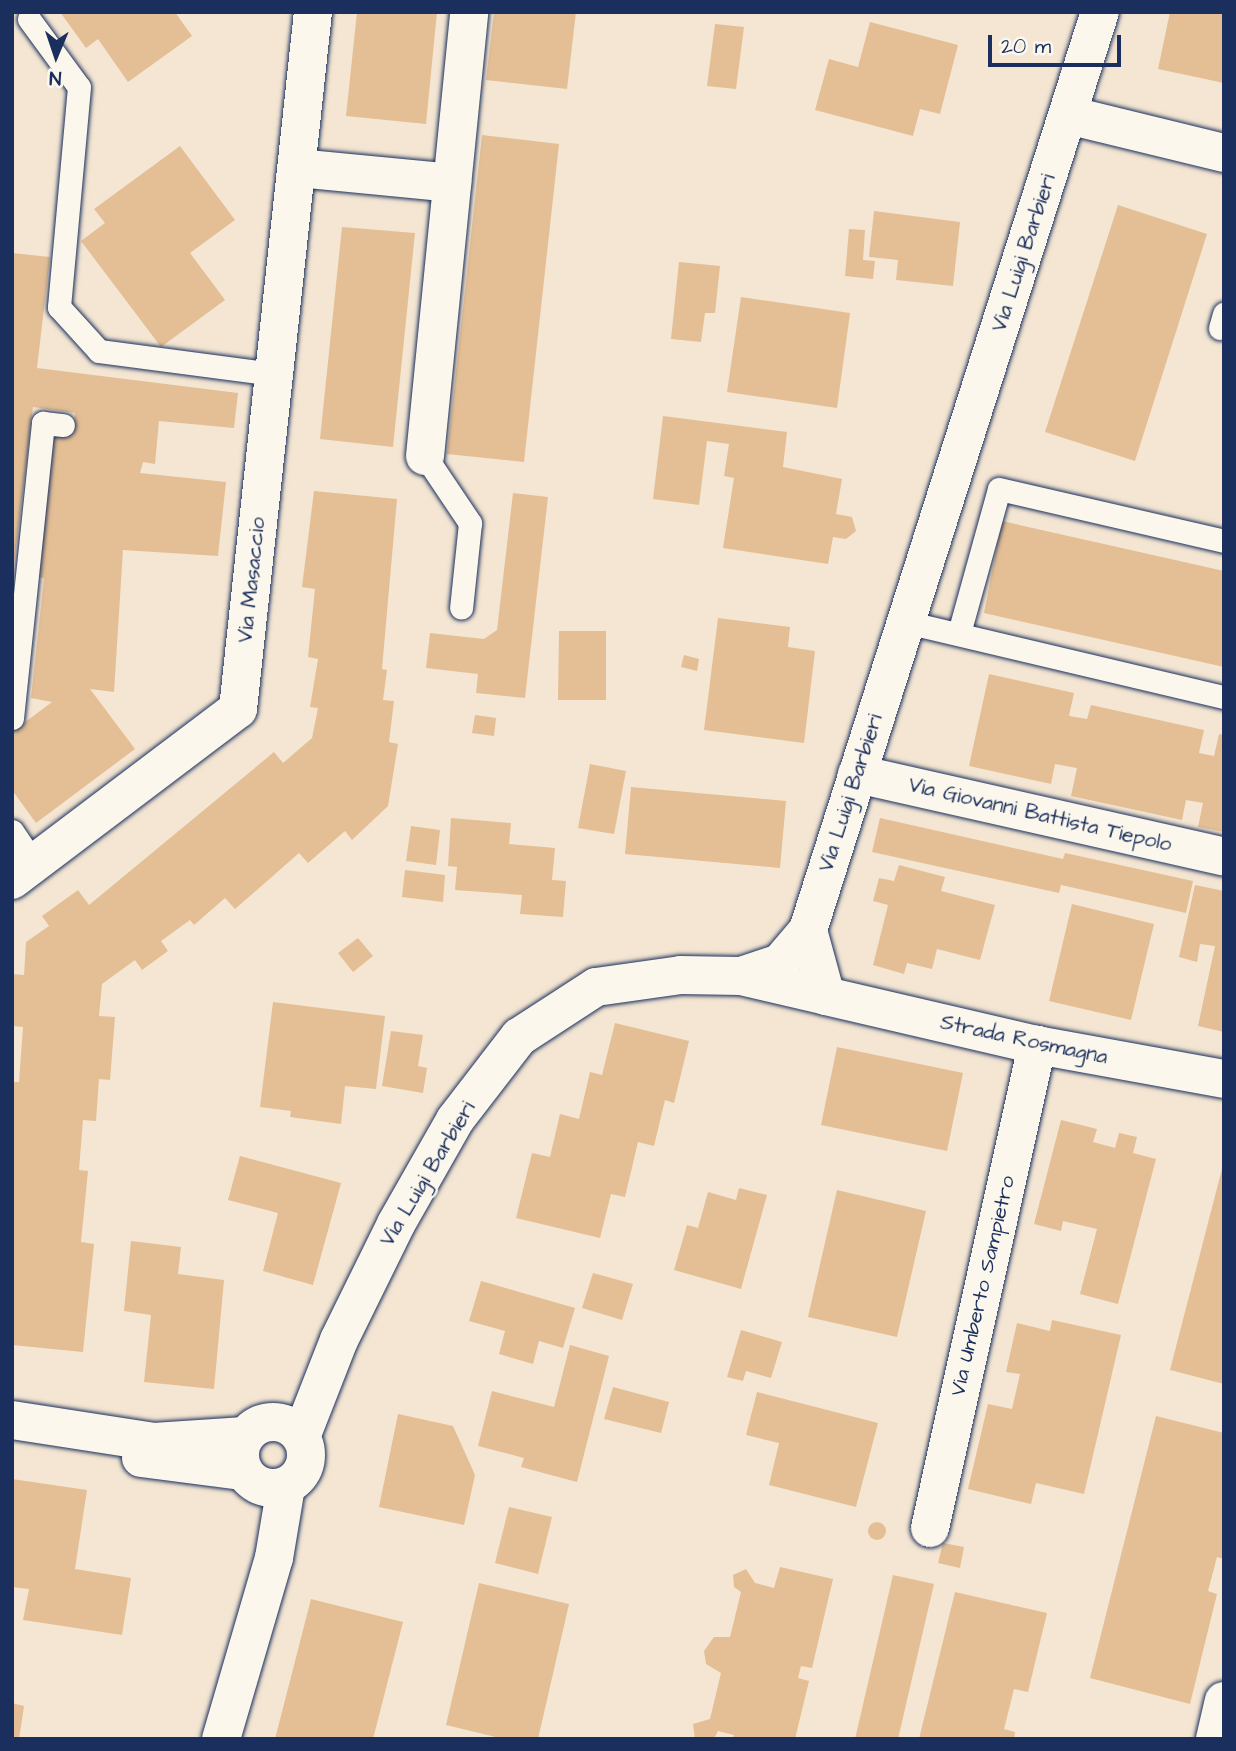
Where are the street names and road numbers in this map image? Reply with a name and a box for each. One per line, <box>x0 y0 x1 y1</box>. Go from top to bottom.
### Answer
street label: Via Luigi Barbieri <box>987 171 1061 335</box>
street label: Via Masaccio <box>233 516 271 644</box>
street label: Via Luigi Barbieri <box>814 711 888 875</box>
street label: Via Giovanni Battista Tiepolo <box>906 772 1174 858</box>
street label: Strada Rosmagna <box>938 1010 1110 1070</box>
street label: Via Luigi Barbieri <box>375 1097 481 1251</box>
street label: Via Umberto Sampietro <box>945 1173 1021 1399</box>

